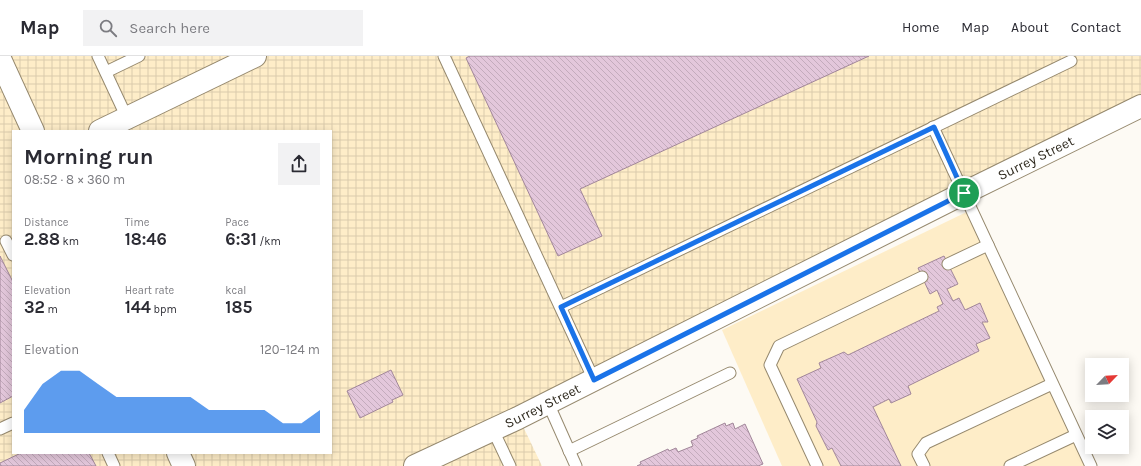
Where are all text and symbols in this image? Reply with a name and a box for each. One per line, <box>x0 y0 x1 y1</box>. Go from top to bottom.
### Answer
search box <box>83 10 363 46</box>
text: Map <box>20 17 59 39</box>
icon: search <box>97 17 119 39</box>
text: Search here <box>129 19 210 37</box>
text: Home <box>902 19 939 36</box>
text: Map <box>961 19 989 36</box>
text: About <box>1011 19 1049 36</box>
text: Contact <box>1071 19 1121 36</box>
street label: Surrey Street <box>995 132 1077 184</box>
button: share <box>278 143 320 185</box>
text: Morning run <box>24 144 153 170</box>
text: 08:52 · 8 × 360 m <box>24 172 125 187</box>
pin <box>947 176 981 210</box>
icon: arrive <box>953 182 975 204</box>
text: Distance <box>24 216 68 229</box>
text: Time <box>125 216 149 229</box>
text: Pace <box>225 216 249 229</box>
text: 2.88 <box>24 229 60 249</box>
text: 18:46 <box>125 229 167 249</box>
text: 6:31 <box>225 229 257 249</box>
text: km <box>60 235 79 248</box>
text: /km <box>257 235 281 248</box>
text: Elevation <box>24 284 71 297</box>
text: Heart rate <box>125 284 174 297</box>
text: kcal <box>225 284 246 297</box>
text: 32 <box>24 297 45 317</box>
text: 144 <box>125 297 151 317</box>
text: 185 <box>225 297 252 317</box>
text: m <box>45 303 58 316</box>
text: bpm <box>151 303 177 316</box>
text: Elevation <box>24 342 79 357</box>
text: 120–124 m <box>260 342 320 357</box>
north arrow <box>1085 358 1129 402</box>
map controls <box>1085 358 1129 454</box>
street label: Surrey Street <box>502 380 583 432</box>
button: layers <box>1085 410 1129 454</box>

